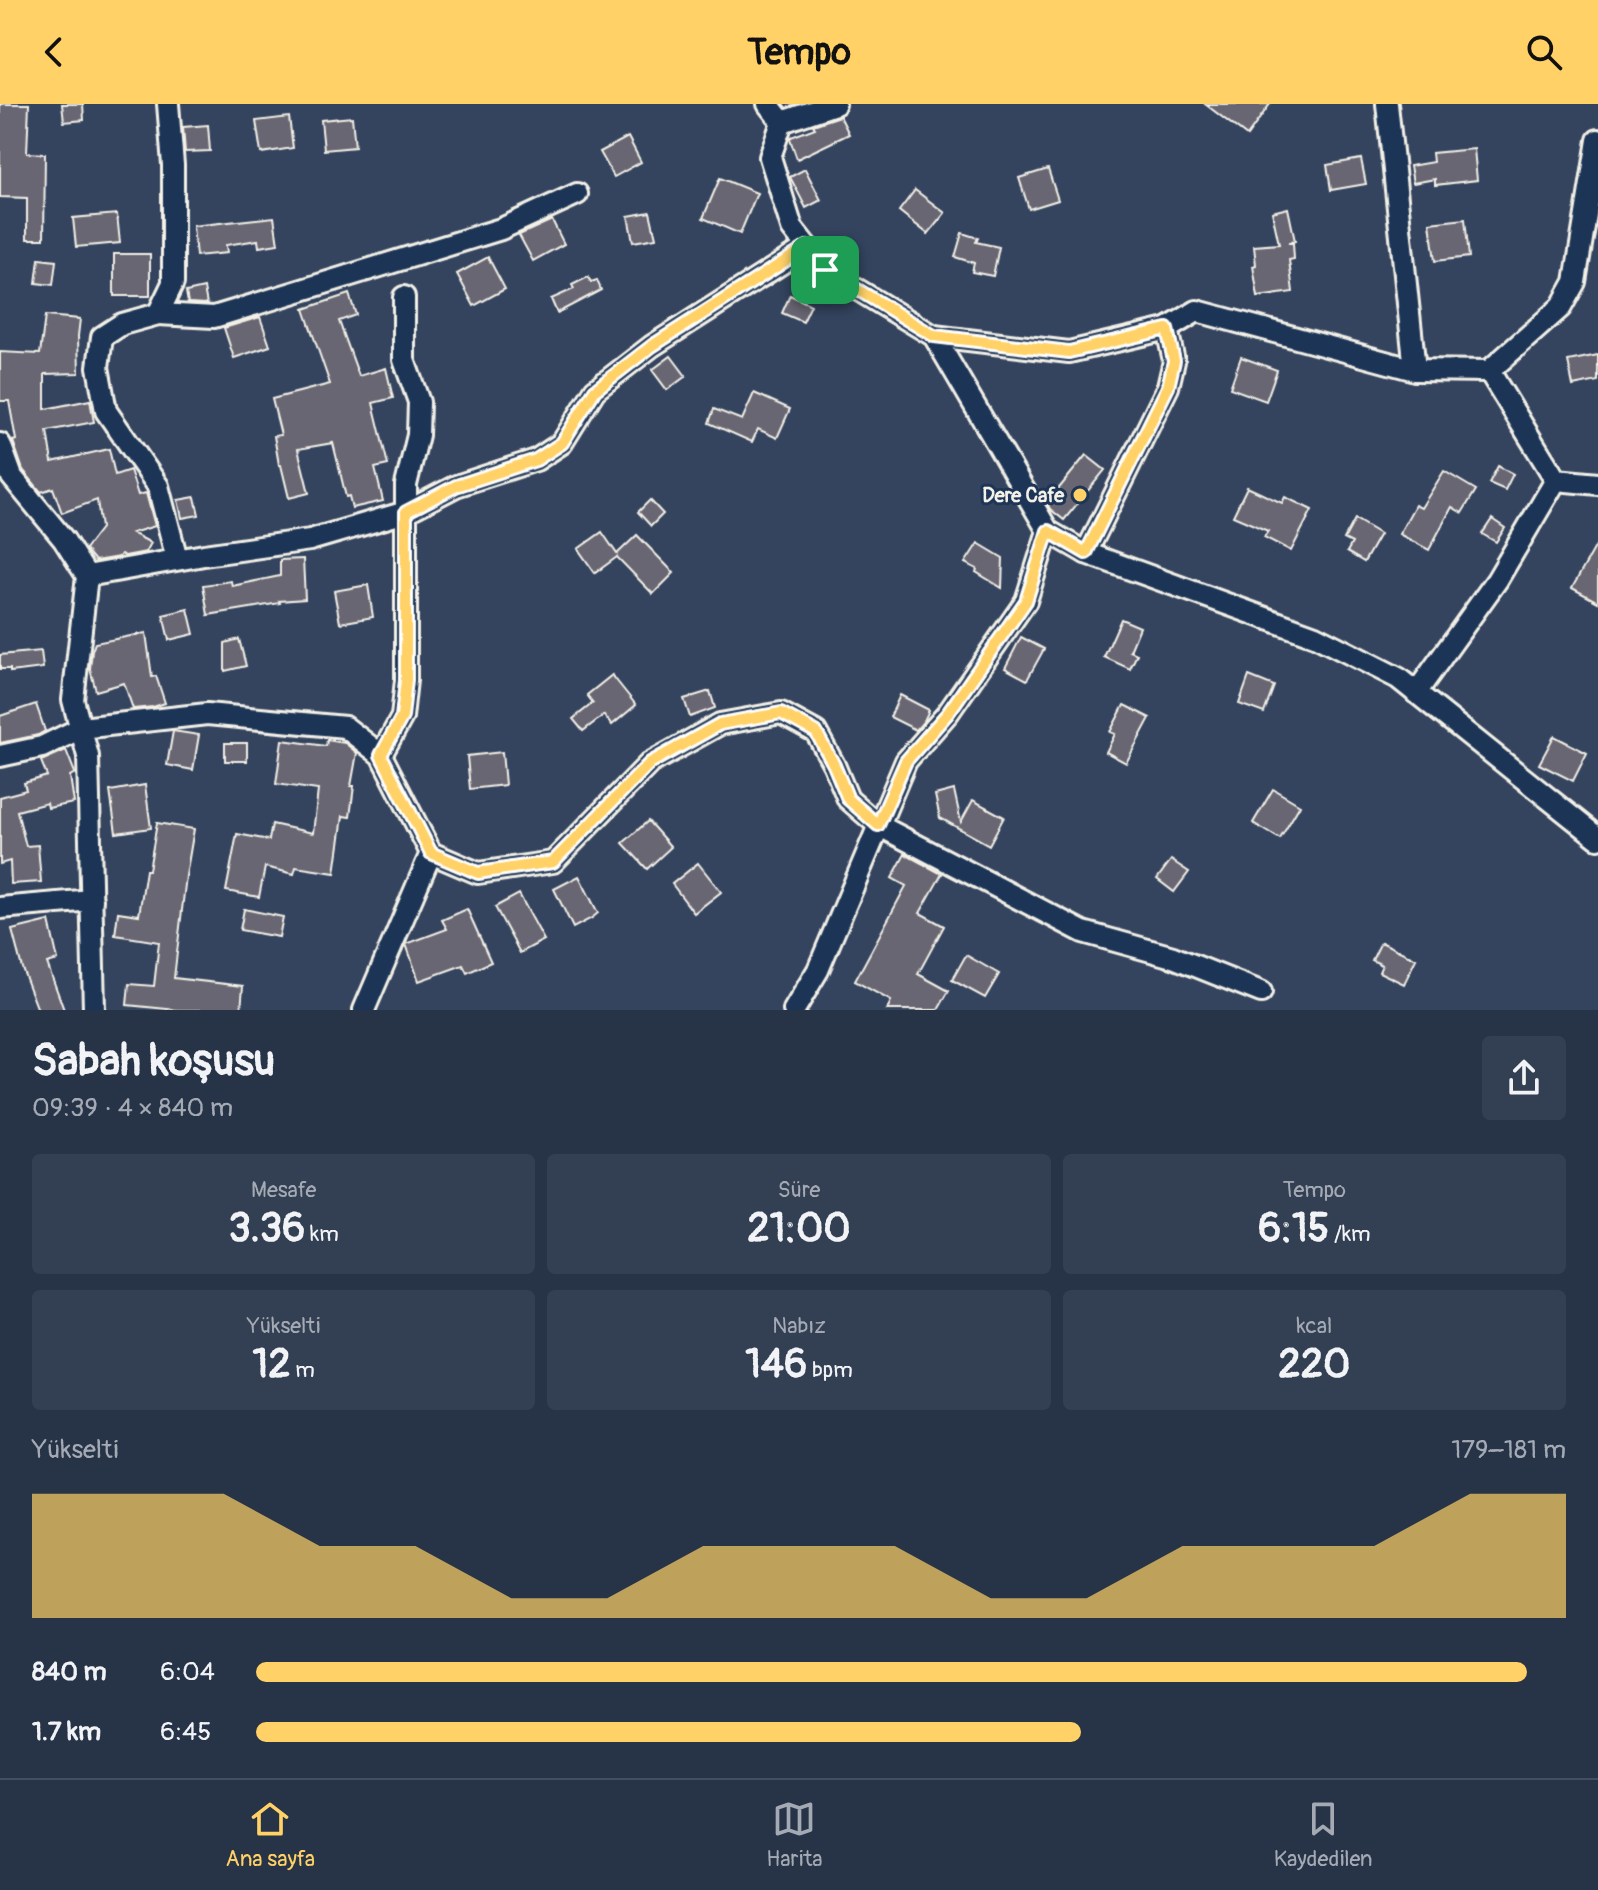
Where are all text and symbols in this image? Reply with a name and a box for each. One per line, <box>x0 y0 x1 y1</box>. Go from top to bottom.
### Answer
icon: back <box>32 30 76 74</box>
text: Tempo <box>747 30 851 75</box>
icon: search <box>1522 30 1566 74</box>
pin <box>791 236 859 304</box>
icon: arrive <box>803 248 847 292</box>
place label: Dere Cafe <box>982 483 1065 508</box>
marker: Dere Cafe <box>1071 486 1089 504</box>
text: Sabah koşusu <box>32 1034 275 1089</box>
button: share <box>1482 1036 1566 1120</box>
text: 09:39 · 4 × 840 m <box>32 1092 233 1124</box>
text: Mesafe <box>251 1176 316 1204</box>
text: Süre <box>778 1176 820 1204</box>
text: Tempo <box>1283 1176 1346 1204</box>
text: 3.36 <box>229 1204 305 1253</box>
text: 21:00 <box>747 1204 851 1253</box>
text: 6:15 <box>1258 1204 1329 1253</box>
text: km <box>305 1220 339 1248</box>
text: /km <box>1329 1220 1371 1248</box>
text: Yükselti <box>247 1312 320 1340</box>
text: Nabız <box>772 1312 826 1340</box>
text: kcal <box>1296 1312 1332 1340</box>
text: 12 <box>253 1340 291 1389</box>
text: 146 <box>745 1340 807 1389</box>
text: 220 <box>1278 1340 1350 1389</box>
text: m <box>291 1356 315 1384</box>
text: bpm <box>807 1356 853 1384</box>
text: Yükselti <box>32 1434 118 1466</box>
text: 179–181 m <box>1451 1434 1566 1466</box>
text: 840 m <box>32 1656 107 1688</box>
text: 6:04 <box>160 1656 215 1688</box>
text: 1.7 km <box>32 1716 101 1748</box>
text: 6:45 <box>160 1716 211 1748</box>
tab: Ana sayfa <box>226 1797 315 1873</box>
tab: Harita <box>766 1797 822 1873</box>
tab: Kaydedilen <box>1274 1797 1372 1873</box>

